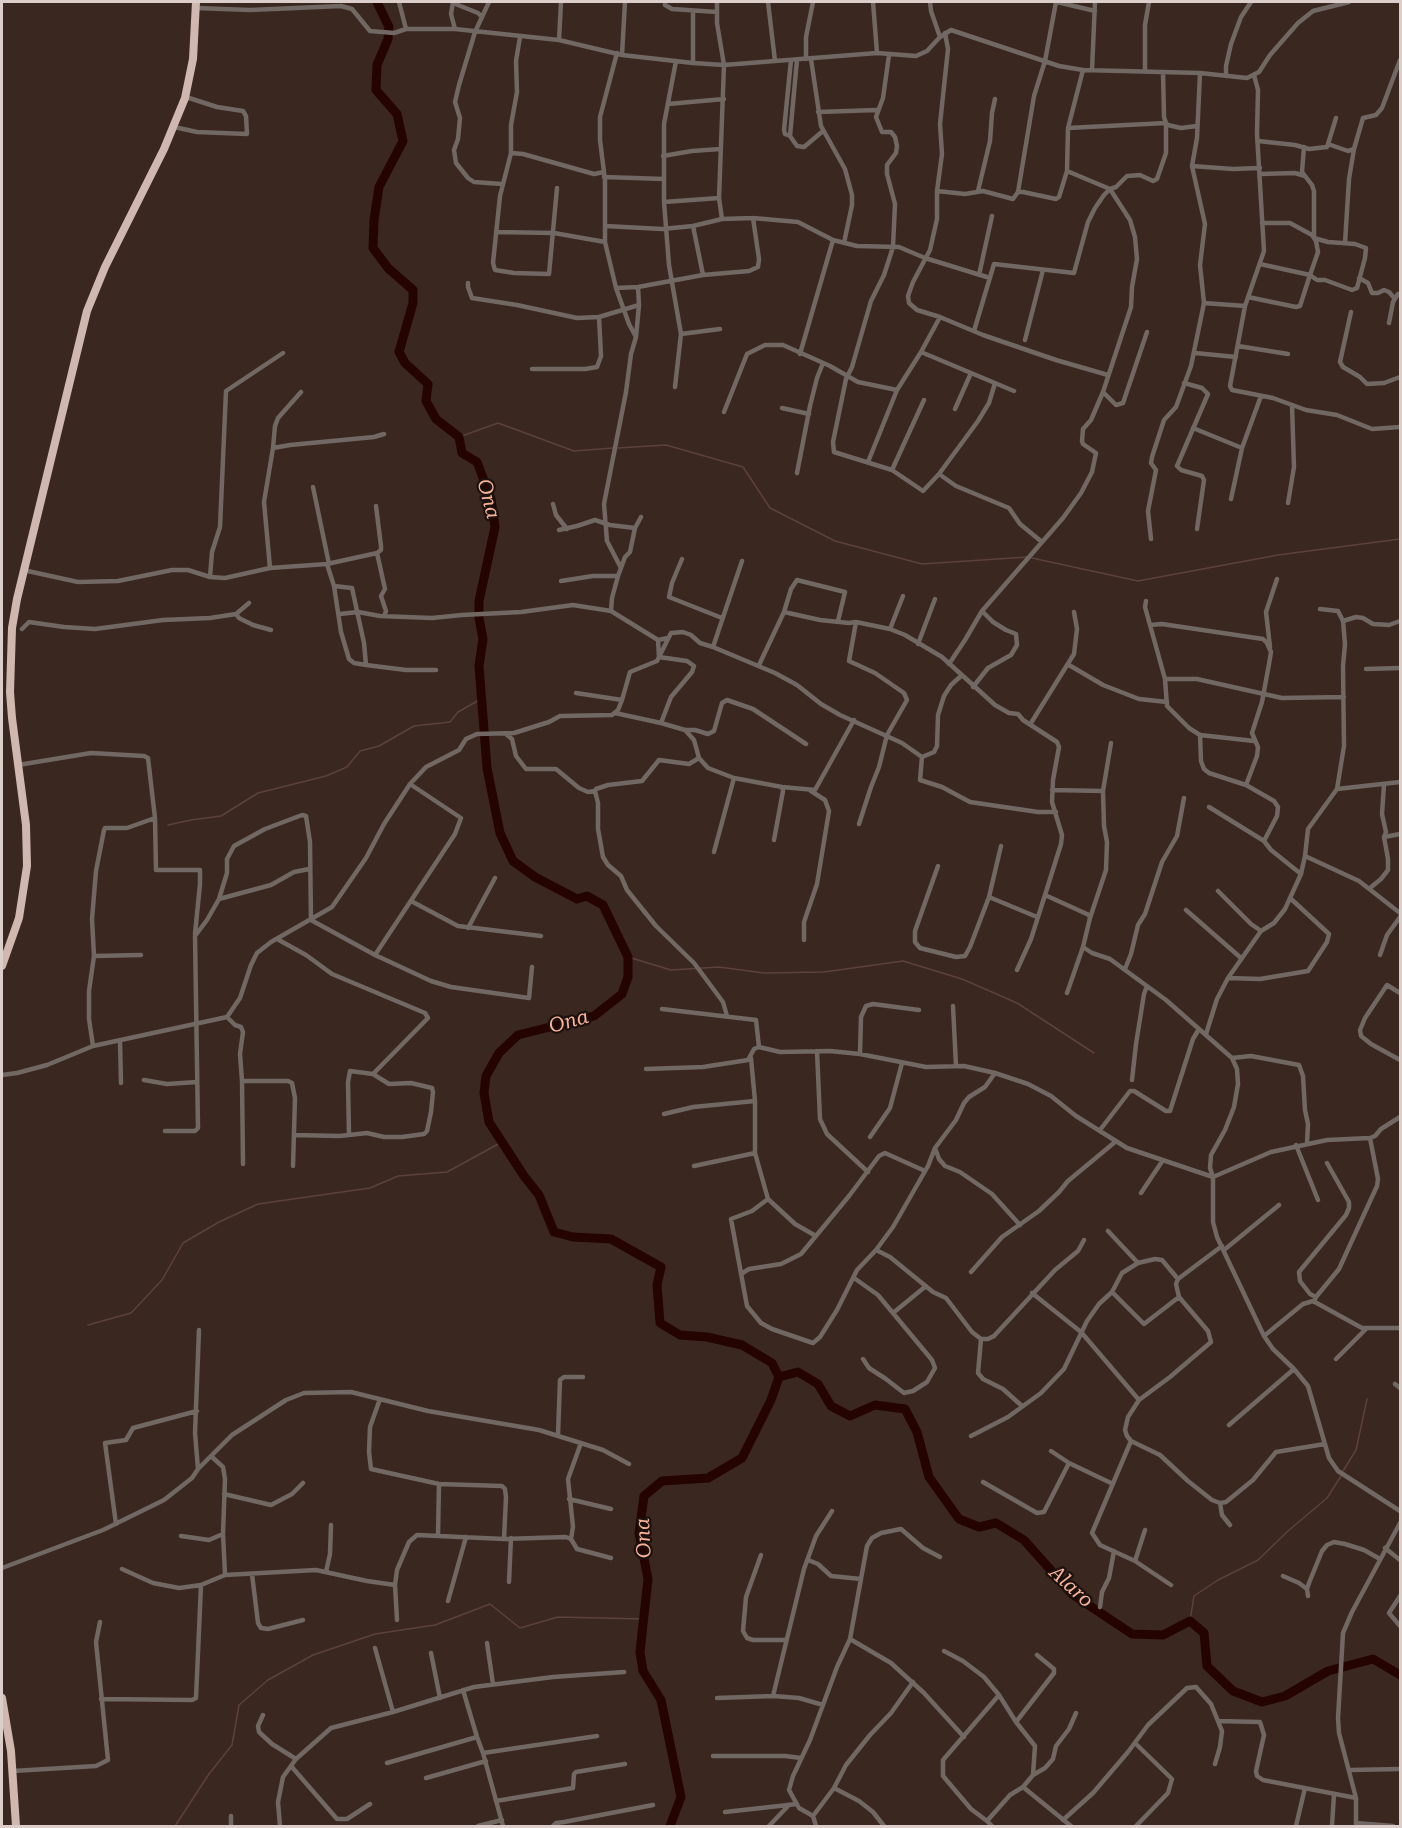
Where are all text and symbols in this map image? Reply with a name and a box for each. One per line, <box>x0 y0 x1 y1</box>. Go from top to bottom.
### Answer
water label: Ona <box>471 477 505 521</box>
water label: Ona <box>546 1005 592 1039</box>
water label: Ona <box>631 1517 657 1559</box>
water label: Alaro <box>1044 1561 1098 1613</box>

